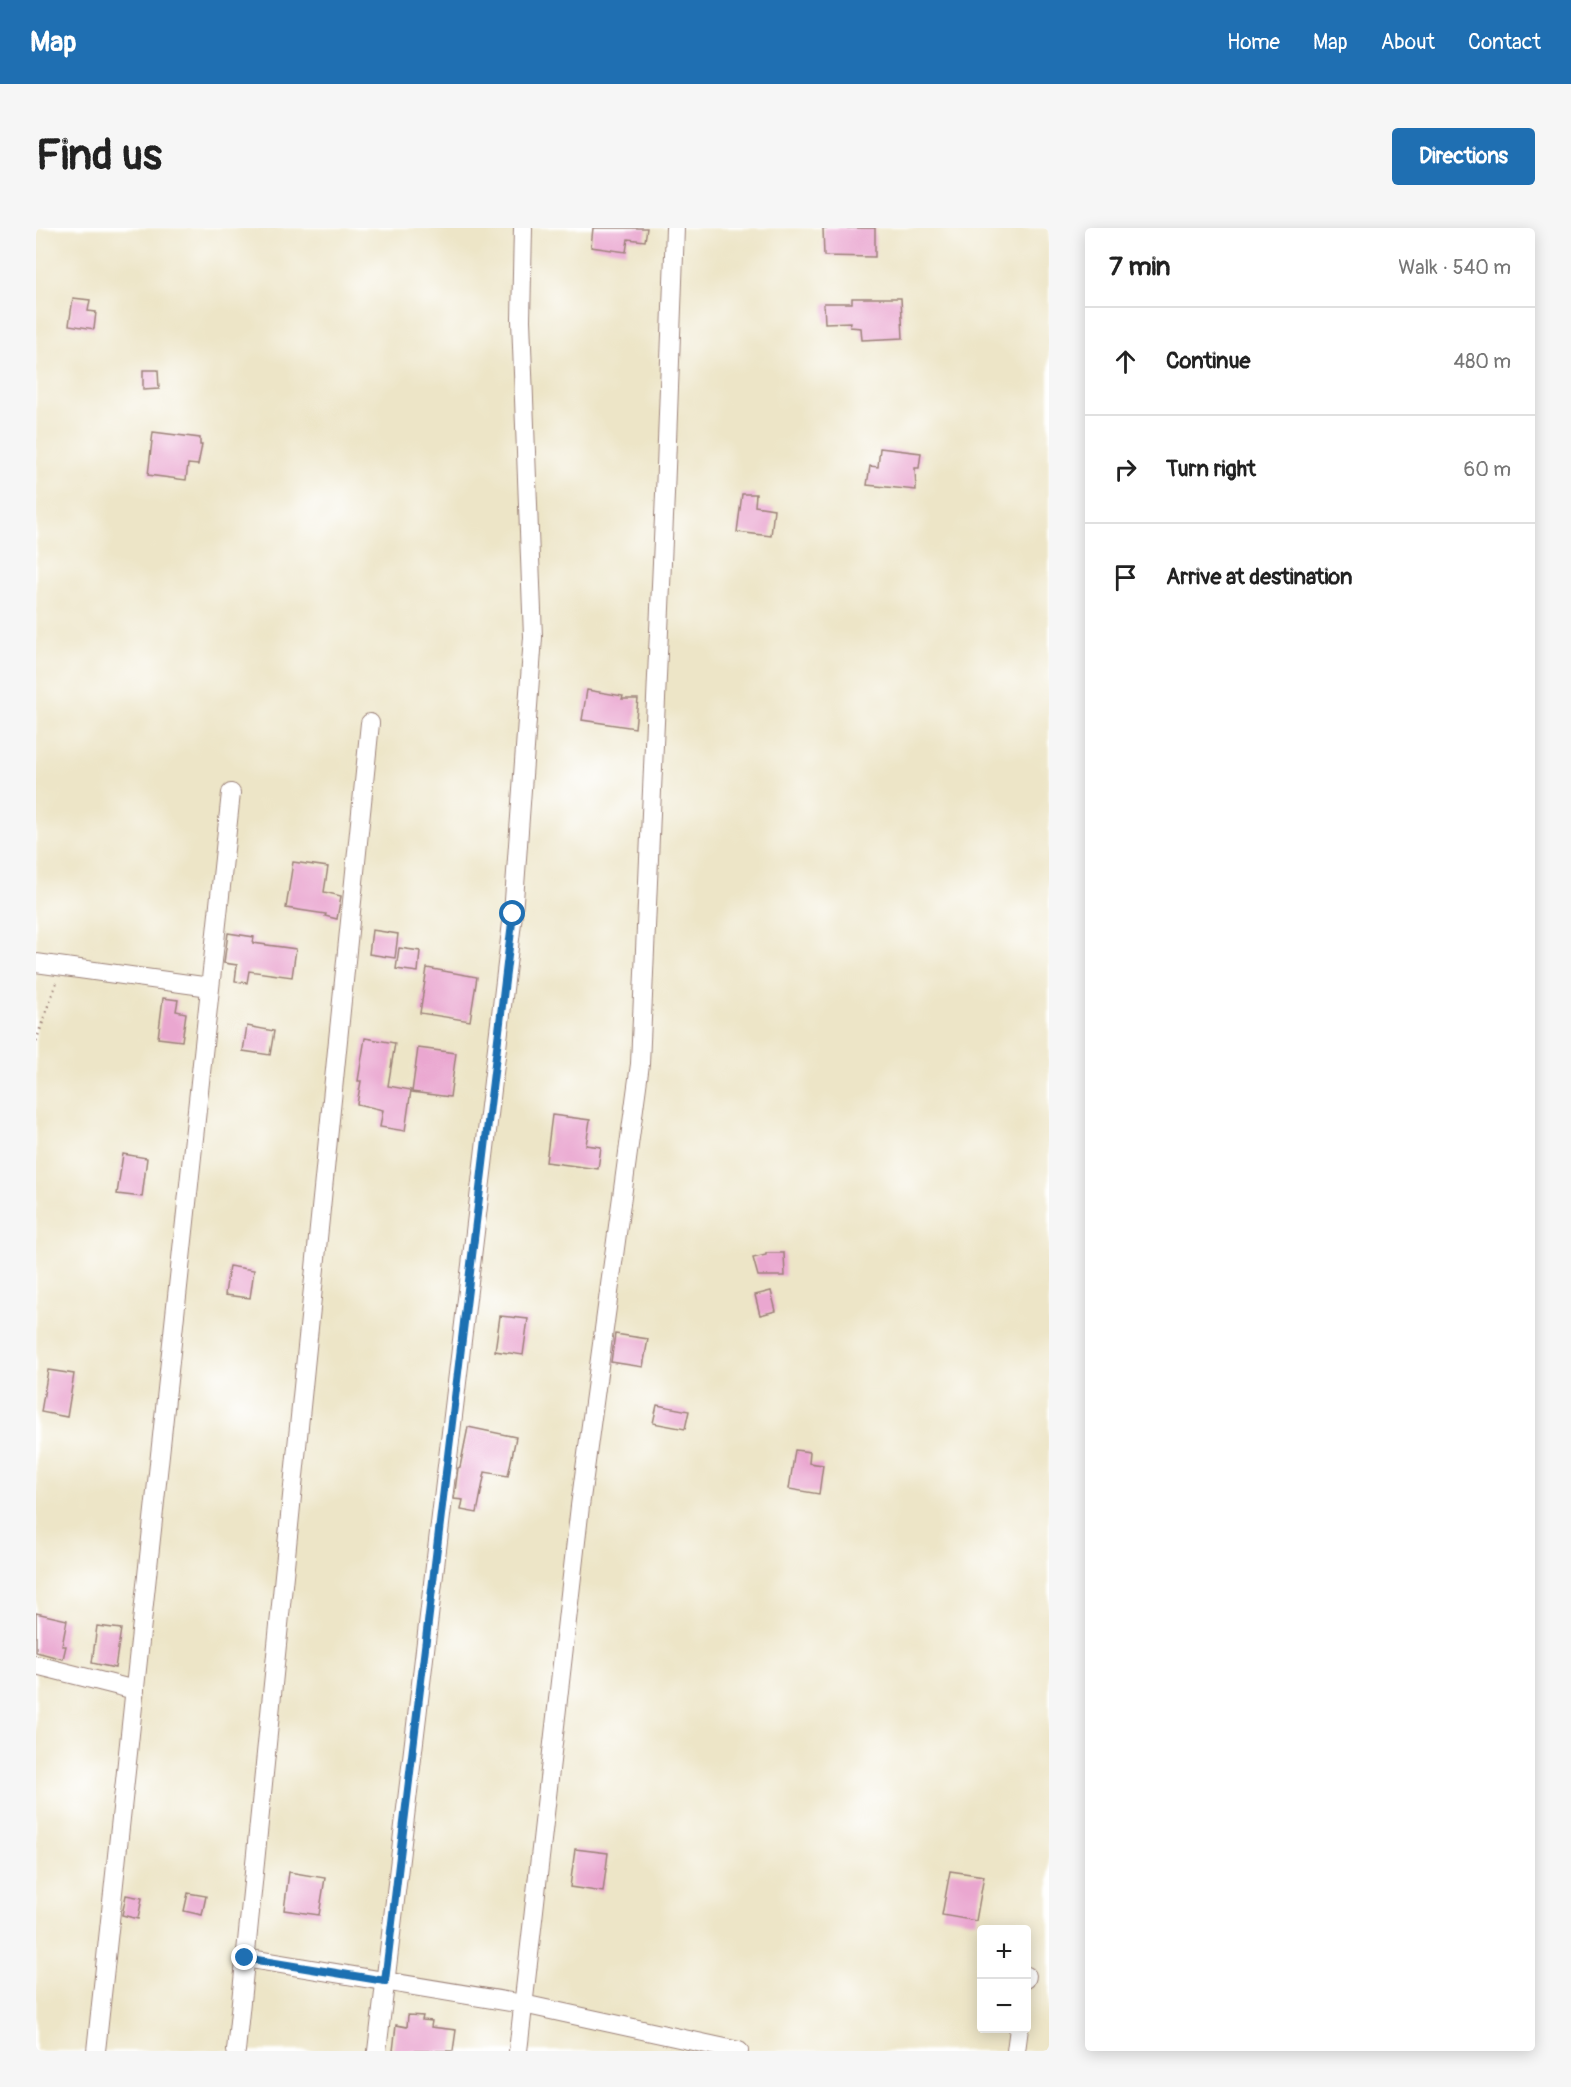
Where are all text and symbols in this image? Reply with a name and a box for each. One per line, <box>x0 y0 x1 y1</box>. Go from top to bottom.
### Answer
text: Map <box>30 25 76 60</box>
text: Home <box>1227 29 1280 56</box>
text: Map <box>1313 29 1348 56</box>
text: About <box>1381 29 1435 56</box>
text: Contact <box>1468 29 1541 56</box>
button: Directions <box>1392 128 1535 185</box>
text: Find us <box>36 130 162 182</box>
text: 7 min <box>1109 251 1171 283</box>
text: Walk · 540 m <box>1398 255 1511 280</box>
icon: ahead <box>1109 345 1142 378</box>
text: Continue <box>1166 347 1250 375</box>
text: 480 m <box>1454 349 1511 374</box>
icon: right <box>1109 453 1142 486</box>
text: Turn right <box>1166 455 1256 483</box>
text: 60 m <box>1464 457 1511 482</box>
icon: arrive <box>1109 561 1142 594</box>
text: Arrive at destination <box>1166 563 1352 591</box>
route start <box>499 900 525 926</box>
map controls <box>977 1925 1031 2033</box>
button: + <box>977 1925 1031 1979</box>
route end <box>231 1944 257 1970</box>
button: − <box>977 1979 1031 2033</box>

